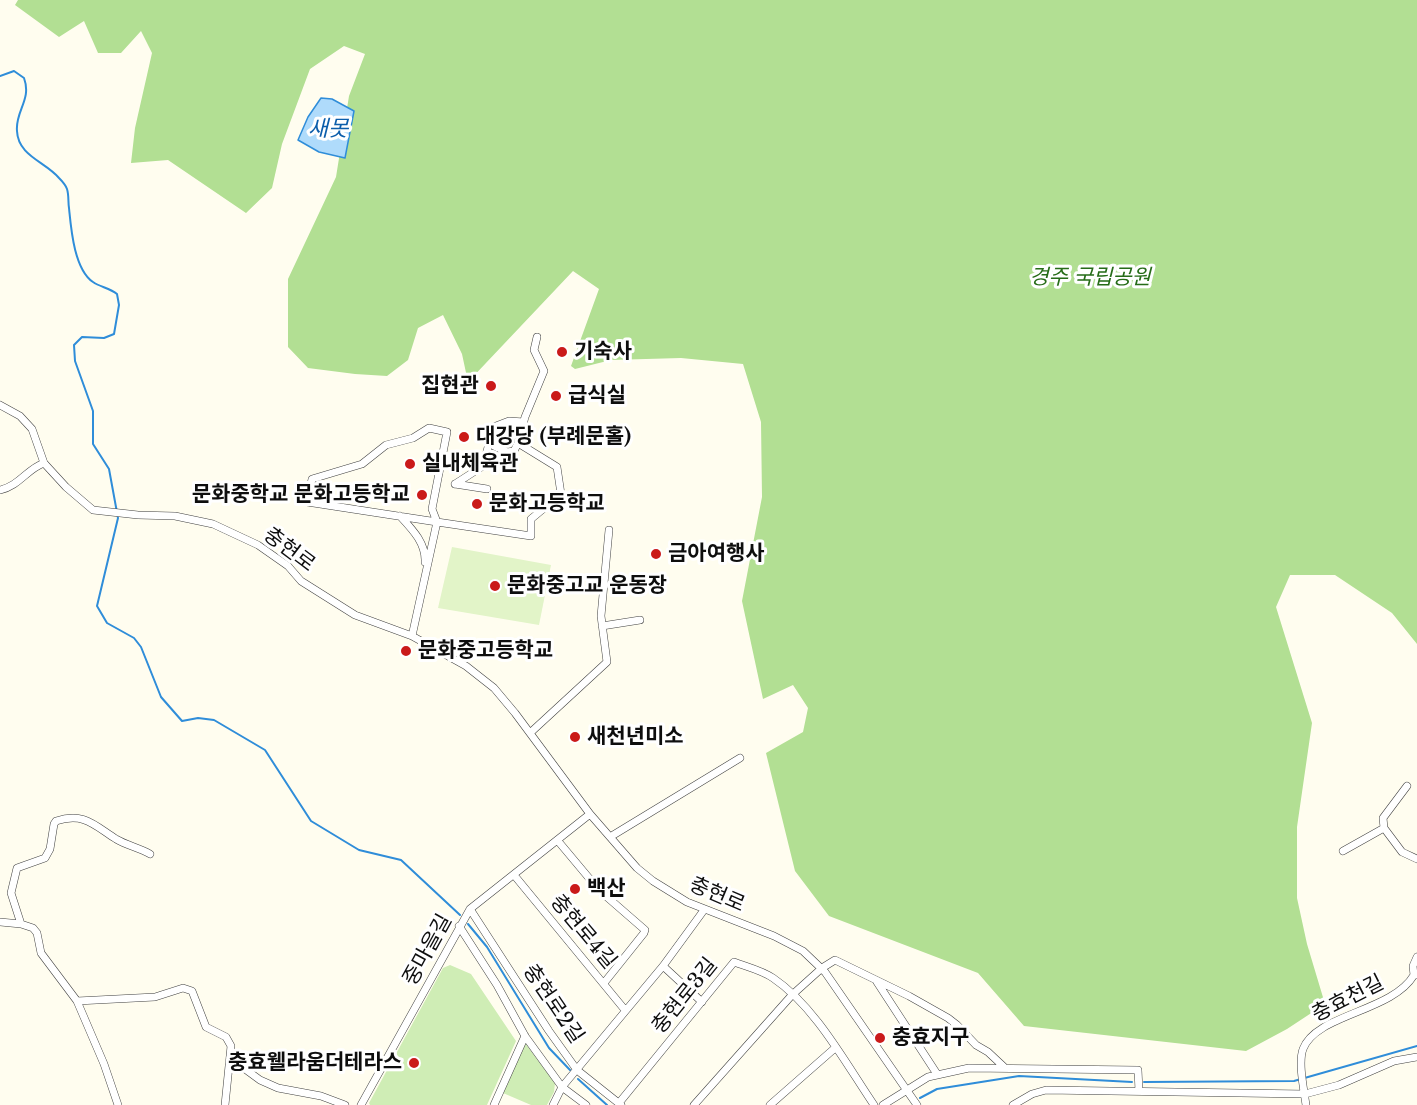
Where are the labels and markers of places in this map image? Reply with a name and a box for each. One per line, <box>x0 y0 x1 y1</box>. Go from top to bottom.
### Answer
place label: 기숙사 <box>574 339 632 365</box>
marker: 기숙사 <box>555 345 569 359</box>
place label: 집현관 <box>421 373 479 399</box>
marker: 집현관 <box>484 379 498 393</box>
place label: 급식실 <box>568 383 626 409</box>
marker: 급식실 <box>549 389 563 403</box>
place label: 대강당 (부례문홀) <box>476 424 631 450</box>
marker: 대강당 (부례문홀) <box>457 430 471 444</box>
place label: 실내체육관 <box>422 451 519 477</box>
marker: 실내체육관 <box>403 457 417 471</box>
place label: 문화중학교 문화고등학교 <box>192 482 410 508</box>
marker: 문화중학교 문화고등학교 <box>415 488 429 502</box>
place label: 문화고등학교 <box>489 491 605 517</box>
marker: 문화고등학교 <box>470 497 484 511</box>
place label: 금아여행사 <box>668 541 765 567</box>
marker: 금아여행사 <box>649 547 663 561</box>
place label: 문화중고교 운동장 <box>507 573 667 599</box>
marker: 문화중고교 운동장 <box>488 579 502 593</box>
place label: 문화중고등학교 <box>418 638 553 664</box>
marker: 문화중고등학교 <box>399 644 413 658</box>
place label: 새천년미소 <box>587 724 684 750</box>
marker: 새천년미소 <box>568 730 582 744</box>
place label: 백산 <box>587 876 626 902</box>
marker: 백산 <box>568 882 582 896</box>
place label: 충효지구 <box>892 1025 969 1051</box>
marker: 충효지구 <box>873 1031 887 1045</box>
place label: 충효웰라움더테라스 <box>228 1050 402 1076</box>
marker: 충효웰라움더테라스 <box>407 1056 421 1070</box>

